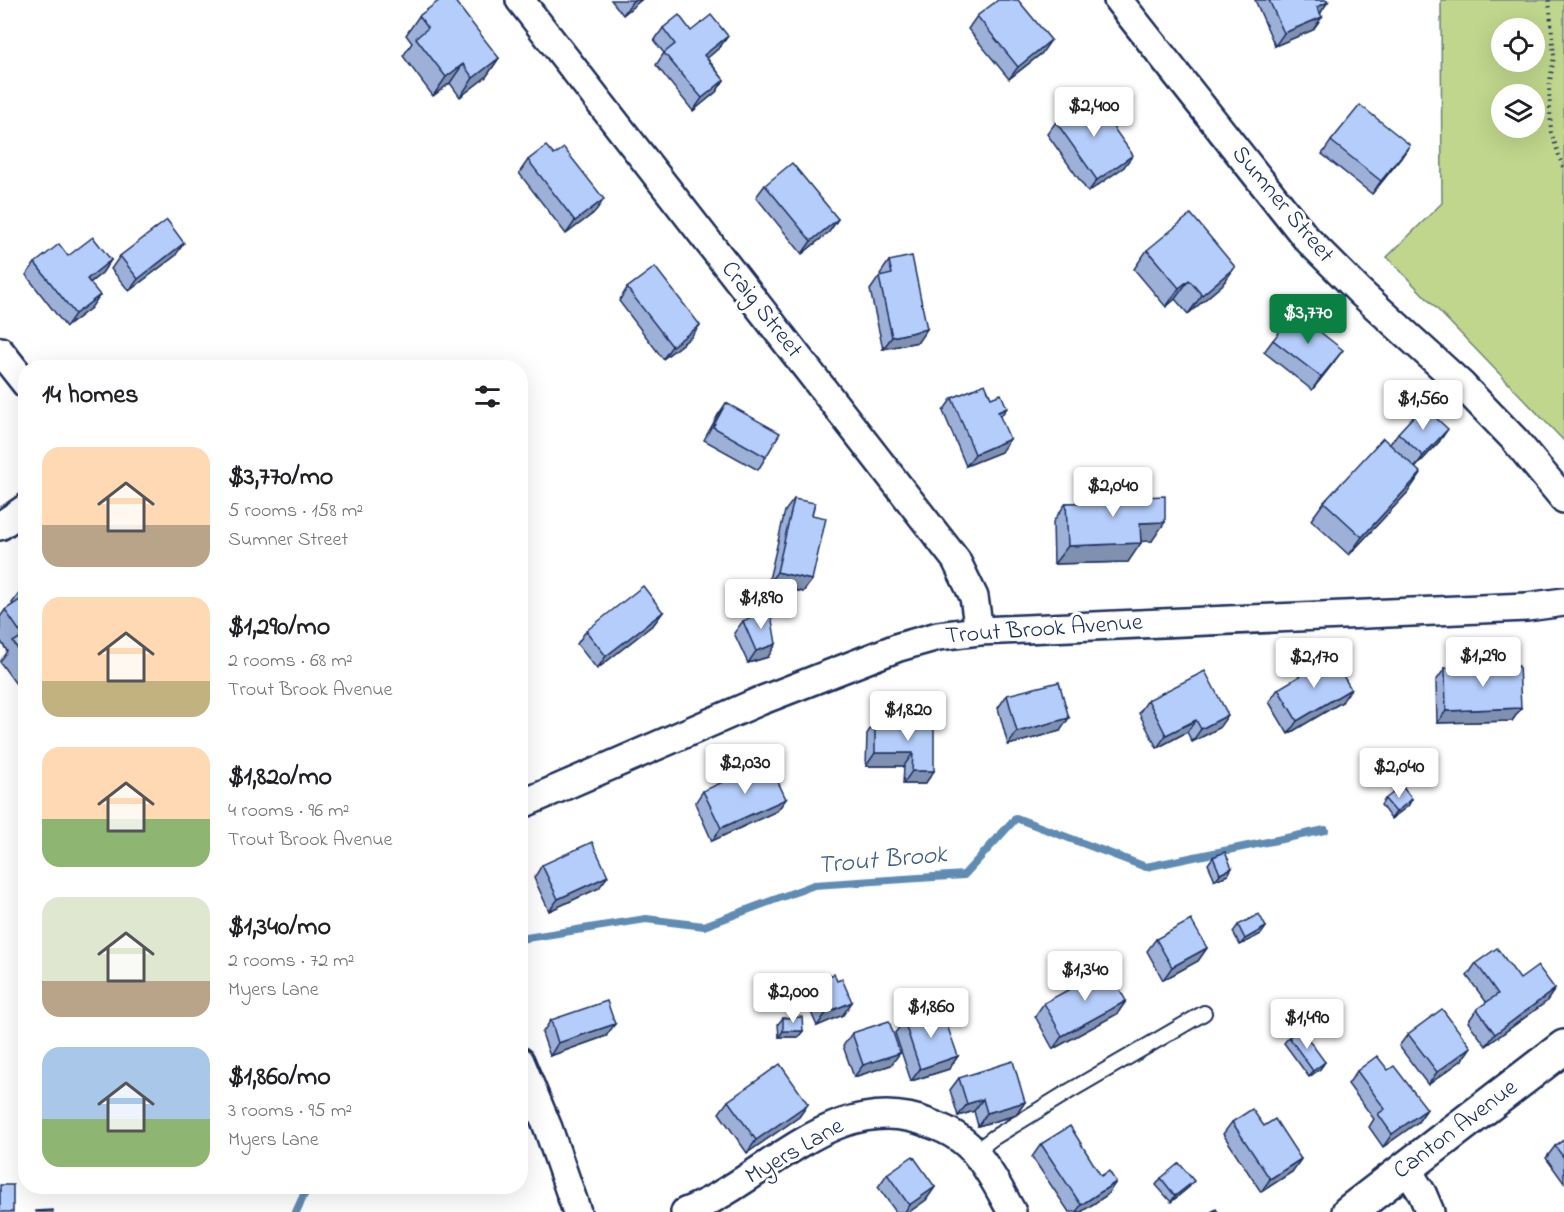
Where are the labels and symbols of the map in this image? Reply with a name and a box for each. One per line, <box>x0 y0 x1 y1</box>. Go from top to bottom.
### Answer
pin: $2,400 <box>1045 87 1143 138</box>
street label: Sumner Street <box>1222 139 1342 271</box>
street label: Craig Street <box>712 254 810 366</box>
pin: $3,770 <box>1259 294 1357 345</box>
pin: $1,560 <box>1374 380 1472 431</box>
pin: $2,040 <box>1064 467 1162 518</box>
pin: $1,890 <box>712 579 810 630</box>
street label: Trout Brook Avenue <box>944 606 1144 654</box>
pin: $1,290 <box>1434 637 1532 688</box>
pin: $2,170 <box>1265 638 1363 689</box>
pin: $1,820 <box>859 691 957 742</box>
pin: $2,030 <box>696 744 794 795</box>
pin: $2,040 <box>1350 748 1448 799</box>
water label: Trout Brook <box>816 836 950 886</box>
pin: $1,340 <box>1036 951 1134 1002</box>
pin: $2,000 <box>744 973 842 1024</box>
pin: $1,860 <box>882 988 980 1039</box>
pin: $1,490 <box>1258 999 1356 1050</box>
street label: Canton Avenue <box>1386 1071 1526 1189</box>
street label: Myers Lane <box>739 1110 852 1195</box>

